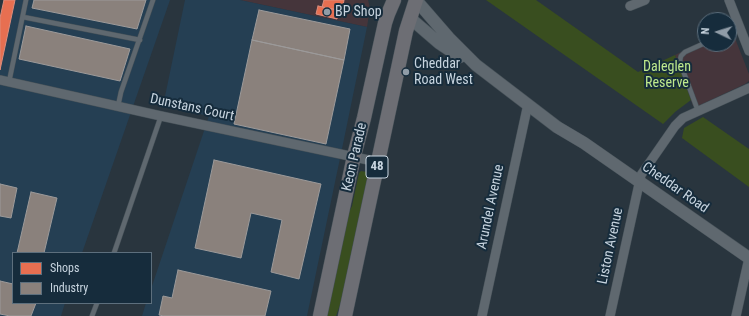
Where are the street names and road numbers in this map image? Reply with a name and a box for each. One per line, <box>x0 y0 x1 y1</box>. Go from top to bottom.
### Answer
street label: Dunstans Court <box>148 91 236 125</box>
street label: Keon Parade <box>339 121 371 193</box>
road number: 48 <box>366 156 388 178</box>
street label: Cheddar Road <box>638 159 712 217</box>
street label: Arundel Avenue <box>474 163 508 251</box>
street label: Liston Avenue <box>595 206 627 286</box>

